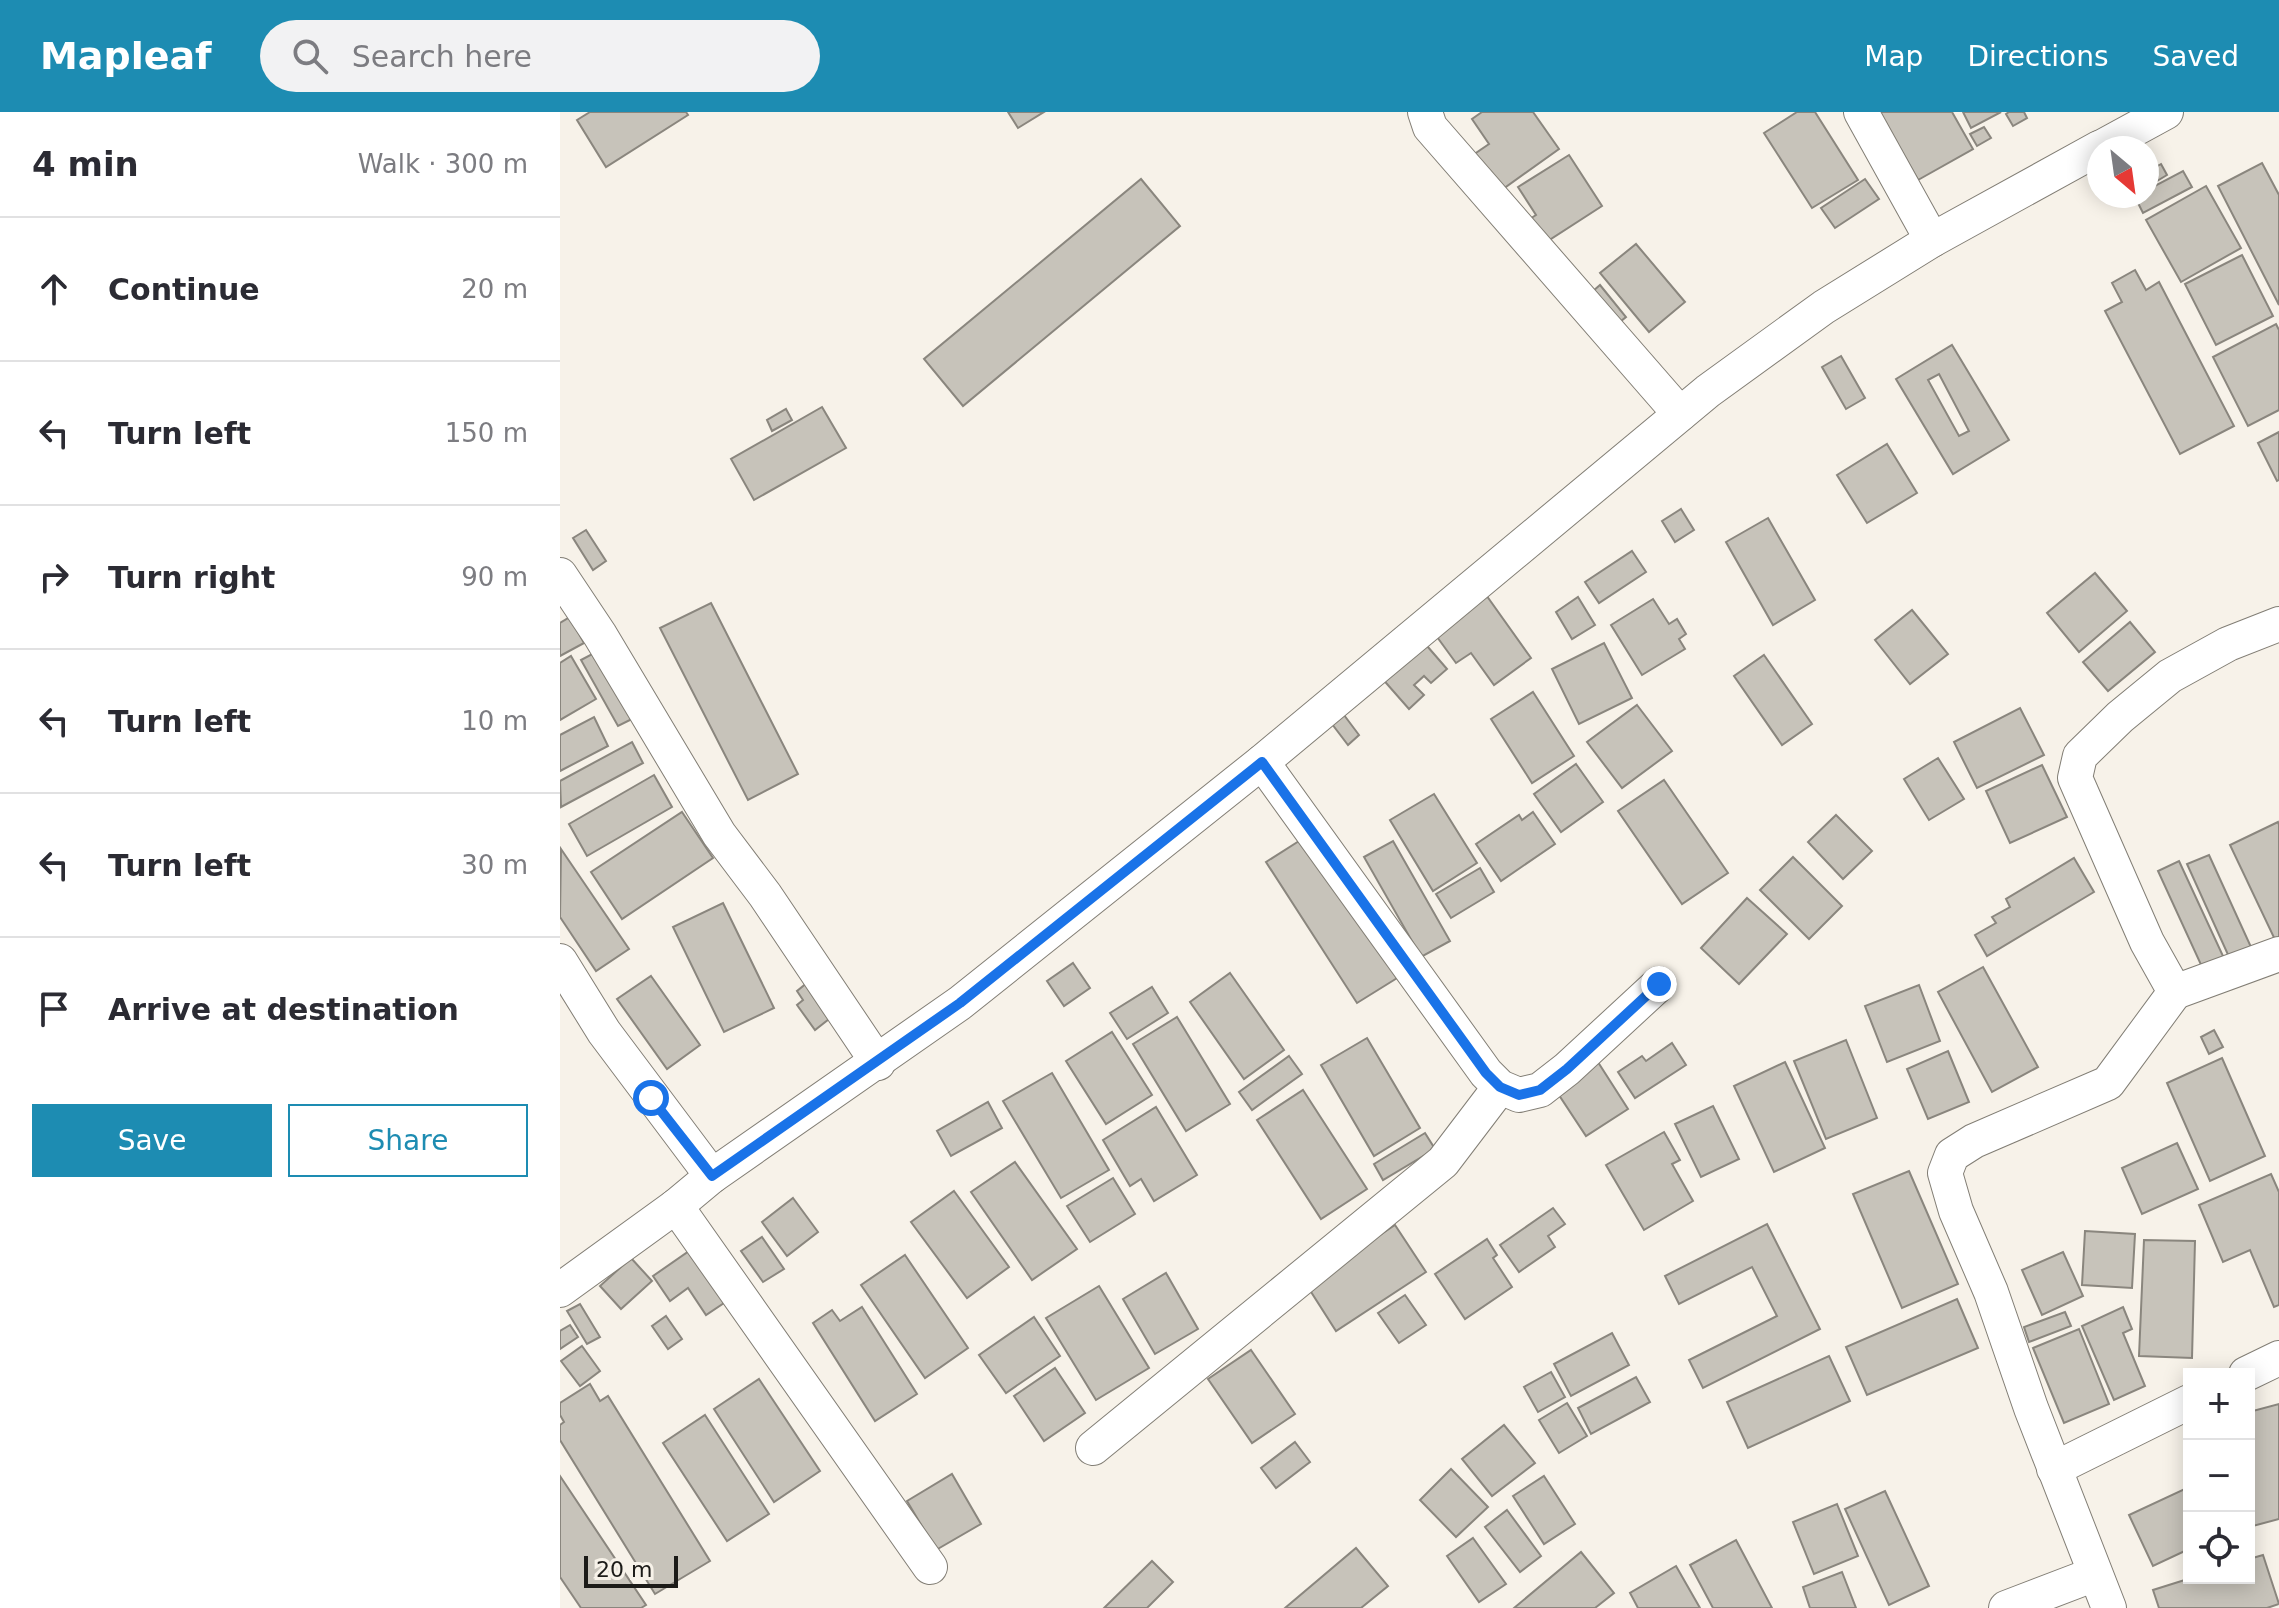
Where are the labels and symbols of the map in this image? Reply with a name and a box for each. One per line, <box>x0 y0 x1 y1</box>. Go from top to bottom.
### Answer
north arrow <box>2087 136 2159 208</box>
route end <box>1641 966 1677 1002</box>
route start <box>633 1080 669 1116</box>
scale bar <box>584 1552 678 1588</box>

